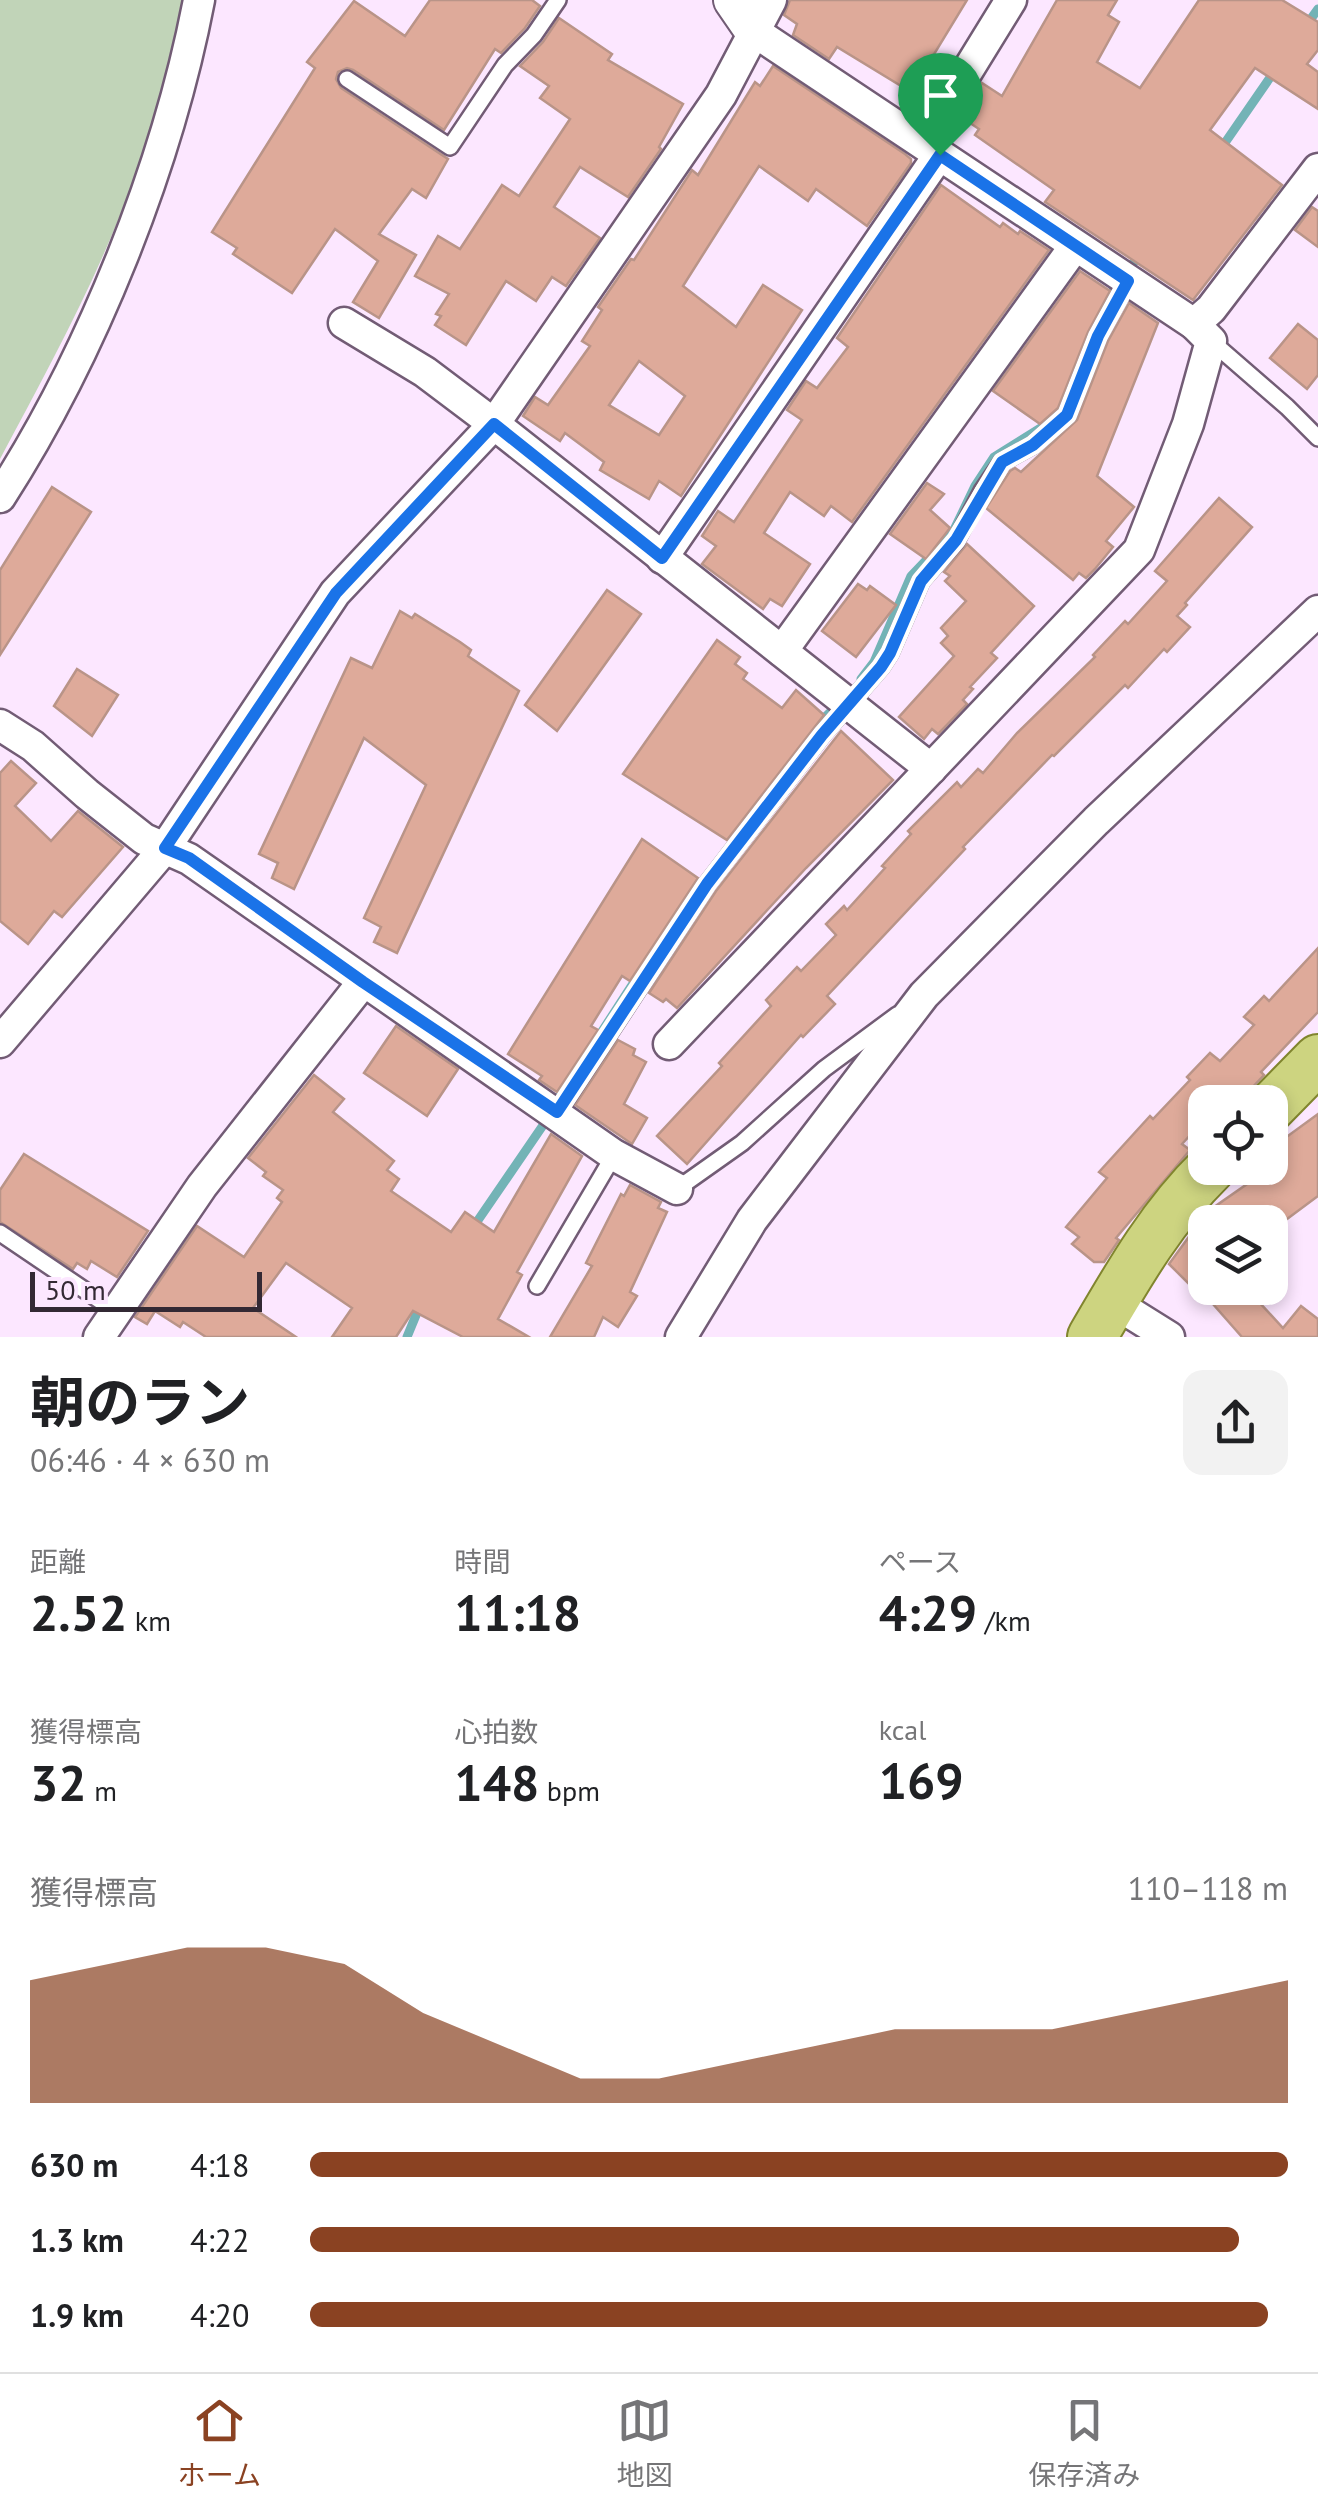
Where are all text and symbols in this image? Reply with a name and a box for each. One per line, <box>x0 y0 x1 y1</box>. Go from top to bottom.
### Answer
pin <box>898 53 983 156</box>
icon: arrive <box>913 68 968 123</box>
map controls <box>1188 1085 1288 1305</box>
button: locate <box>1188 1085 1288 1185</box>
button: layers <box>1188 1205 1288 1305</box>
scale bar <box>30 1267 262 1312</box>
text: 50 m <box>45 1271 106 1308</box>
text: 朝のラン <box>30 1366 250 1437</box>
button: share <box>1183 1370 1288 1475</box>
text: 06:46 · 4 × 630 m <box>30 1439 270 1481</box>
text: 距離 <box>30 1543 86 1580</box>
text: 時間 <box>454 1543 510 1580</box>
text: ペース <box>879 1543 961 1580</box>
text: 2.52 <box>30 1580 127 1645</box>
text: 11:18 <box>454 1580 581 1645</box>
text: 4:29 <box>879 1580 977 1645</box>
text: km <box>127 1602 171 1639</box>
text: /km <box>977 1602 1031 1639</box>
text: kcal <box>879 1711 926 1748</box>
text: 獲得標高 <box>30 1713 142 1750</box>
text: 心拍数 <box>454 1713 538 1750</box>
text: 169 <box>879 1748 964 1813</box>
text: 32 <box>30 1750 87 1815</box>
text: 148 <box>454 1750 539 1815</box>
text: m <box>87 1772 117 1809</box>
text: bpm <box>539 1772 600 1809</box>
text: 110–118 m <box>1128 1867 1288 1909</box>
text: 獲得標高 <box>30 1871 158 1913</box>
text: 630 m <box>30 2144 118 2186</box>
text: 4:18 <box>190 2144 249 2186</box>
text: 1.3 km <box>30 2219 124 2261</box>
text: 4:22 <box>190 2219 249 2261</box>
text: 1.9 km <box>30 2294 124 2336</box>
text: 4:20 <box>190 2294 249 2336</box>
tab: ホーム <box>178 2393 261 2493</box>
tab: 地図 <box>617 2393 673 2493</box>
tab: 保存済み <box>1028 2393 1140 2493</box>

